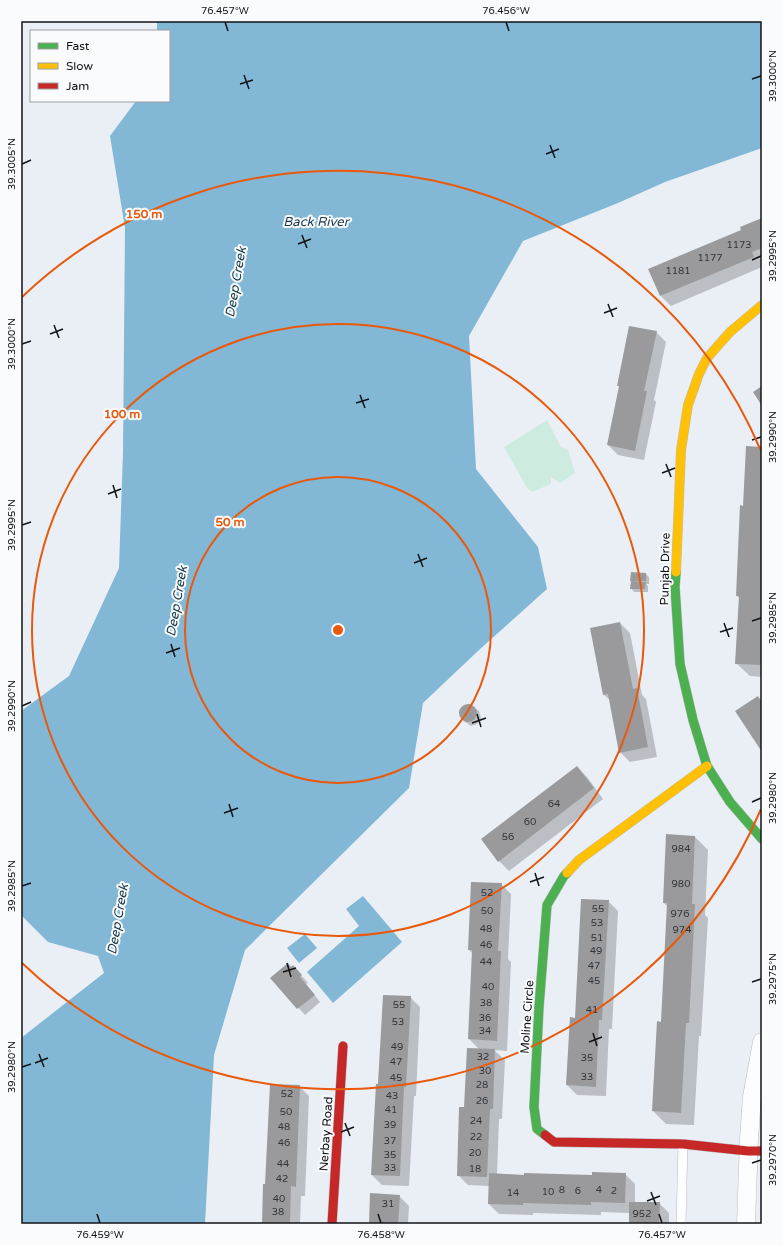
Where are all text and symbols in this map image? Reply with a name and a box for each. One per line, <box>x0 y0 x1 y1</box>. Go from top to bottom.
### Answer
text: 76.457°W <box>201 5 249 17</box>
text: 76.456°W <box>482 5 530 17</box>
legend <box>30 30 170 102</box>
text: Fast <box>66 39 90 53</box>
text: 39.3000°N <box>767 50 779 102</box>
text: Slow <box>66 59 93 73</box>
text: Jam <box>66 79 89 93</box>
text: 39.3005°N <box>6 138 18 190</box>
text: 150 m <box>126 207 162 221</box>
water label: Back River <box>283 214 351 230</box>
text: 39.2995°N <box>767 230 779 282</box>
house number: 1173 <box>726 239 752 251</box>
water label: Deep Creek <box>222 245 250 319</box>
house number: 1177 <box>697 252 723 264</box>
house number: 1181 <box>665 265 691 277</box>
text: 39.3000°N <box>6 318 18 370</box>
text: 100 m <box>104 407 140 421</box>
text: 39.2990°N <box>767 411 779 463</box>
text: 39.2995°N <box>6 499 18 551</box>
text: 50 m <box>215 515 245 529</box>
street label: Punjab Drive <box>657 532 673 605</box>
water label: Deep Creek <box>163 564 191 638</box>
text: 39.2985°N <box>767 592 779 644</box>
centre of rings <box>331 623 345 637</box>
text: 39.2990°N <box>6 680 18 732</box>
text: 39.2980°N <box>767 772 779 824</box>
house number: 64 <box>548 798 560 810</box>
house number: 60 <box>524 816 536 828</box>
house number: 56 <box>502 831 514 843</box>
house number: 984 <box>672 843 690 855</box>
text: 39.2985°N <box>6 860 18 912</box>
house number: 980 <box>672 878 690 890</box>
water label: Deep Creek <box>104 882 132 956</box>
house number: 52 <box>481 887 493 899</box>
house number: 55 <box>592 903 604 915</box>
house number: 50 <box>481 905 493 917</box>
house number: 976 <box>671 908 689 920</box>
house number: 53 <box>591 917 603 929</box>
house number: 48 <box>480 923 492 935</box>
house number: 974 <box>673 924 691 936</box>
house number: 51 <box>591 932 603 944</box>
house number: 46 <box>480 939 492 951</box>
house number: 49 <box>590 945 602 957</box>
text: 39.2975°N <box>767 953 779 1005</box>
house number: 44 <box>480 956 492 968</box>
house number: 47 <box>588 960 600 972</box>
house number: 45 <box>588 975 600 987</box>
street label: Moline Circle <box>517 979 537 1054</box>
house number: 40 <box>482 981 494 993</box>
house number: 38 <box>480 997 492 1009</box>
house number: 55 <box>393 999 405 1011</box>
house number: 41 <box>586 1004 598 1016</box>
house number: 36 <box>479 1012 491 1024</box>
house number: 53 <box>392 1016 404 1028</box>
house number: 34 <box>479 1025 491 1037</box>
text: 39.2980°N <box>6 1041 18 1093</box>
house number: 49 <box>391 1041 403 1053</box>
house number: 32 <box>477 1051 489 1063</box>
house number: 35 <box>581 1052 593 1064</box>
house number: 47 <box>390 1056 402 1068</box>
house number: 30 <box>479 1065 491 1077</box>
house number: 33 <box>581 1071 593 1083</box>
house number: 45 <box>390 1072 402 1084</box>
house number: 28 <box>476 1079 488 1091</box>
house number: 52 <box>281 1088 293 1100</box>
house number: 43 <box>386 1090 398 1102</box>
house number: 26 <box>476 1095 488 1107</box>
street label: Nerbay Road <box>316 1096 336 1172</box>
house number: 41 <box>385 1104 397 1116</box>
house number: 50 <box>280 1106 292 1118</box>
house number: 24 <box>470 1115 482 1127</box>
house number: 39 <box>384 1119 396 1131</box>
house number: 48 <box>278 1121 290 1133</box>
house number: 22 <box>470 1131 482 1143</box>
text: 39.2970°N <box>767 1134 779 1186</box>
house number: 37 <box>384 1135 396 1147</box>
house number: 46 <box>278 1137 290 1149</box>
house number: 20 <box>469 1147 481 1159</box>
house number: 35 <box>384 1149 396 1161</box>
house number: 44 <box>277 1158 289 1170</box>
house number: 33 <box>384 1162 396 1174</box>
house number: 18 <box>469 1163 481 1175</box>
house number: 42 <box>276 1173 288 1185</box>
house number: 8 <box>559 1184 565 1196</box>
house number: 4 <box>596 1184 602 1196</box>
house number: 6 <box>575 1185 581 1197</box>
house number: 2 <box>611 1185 617 1197</box>
house number: 10 <box>542 1186 554 1198</box>
house number: 14 <box>507 1187 519 1199</box>
house number: 40 <box>273 1193 285 1205</box>
house number: 31 <box>382 1198 394 1210</box>
house number: 38 <box>272 1206 284 1218</box>
house number: 952 <box>633 1208 651 1220</box>
text: 76.459°W <box>76 1229 124 1241</box>
text: 76.458°W <box>357 1229 405 1241</box>
text: 76.457°W <box>638 1229 686 1241</box>

